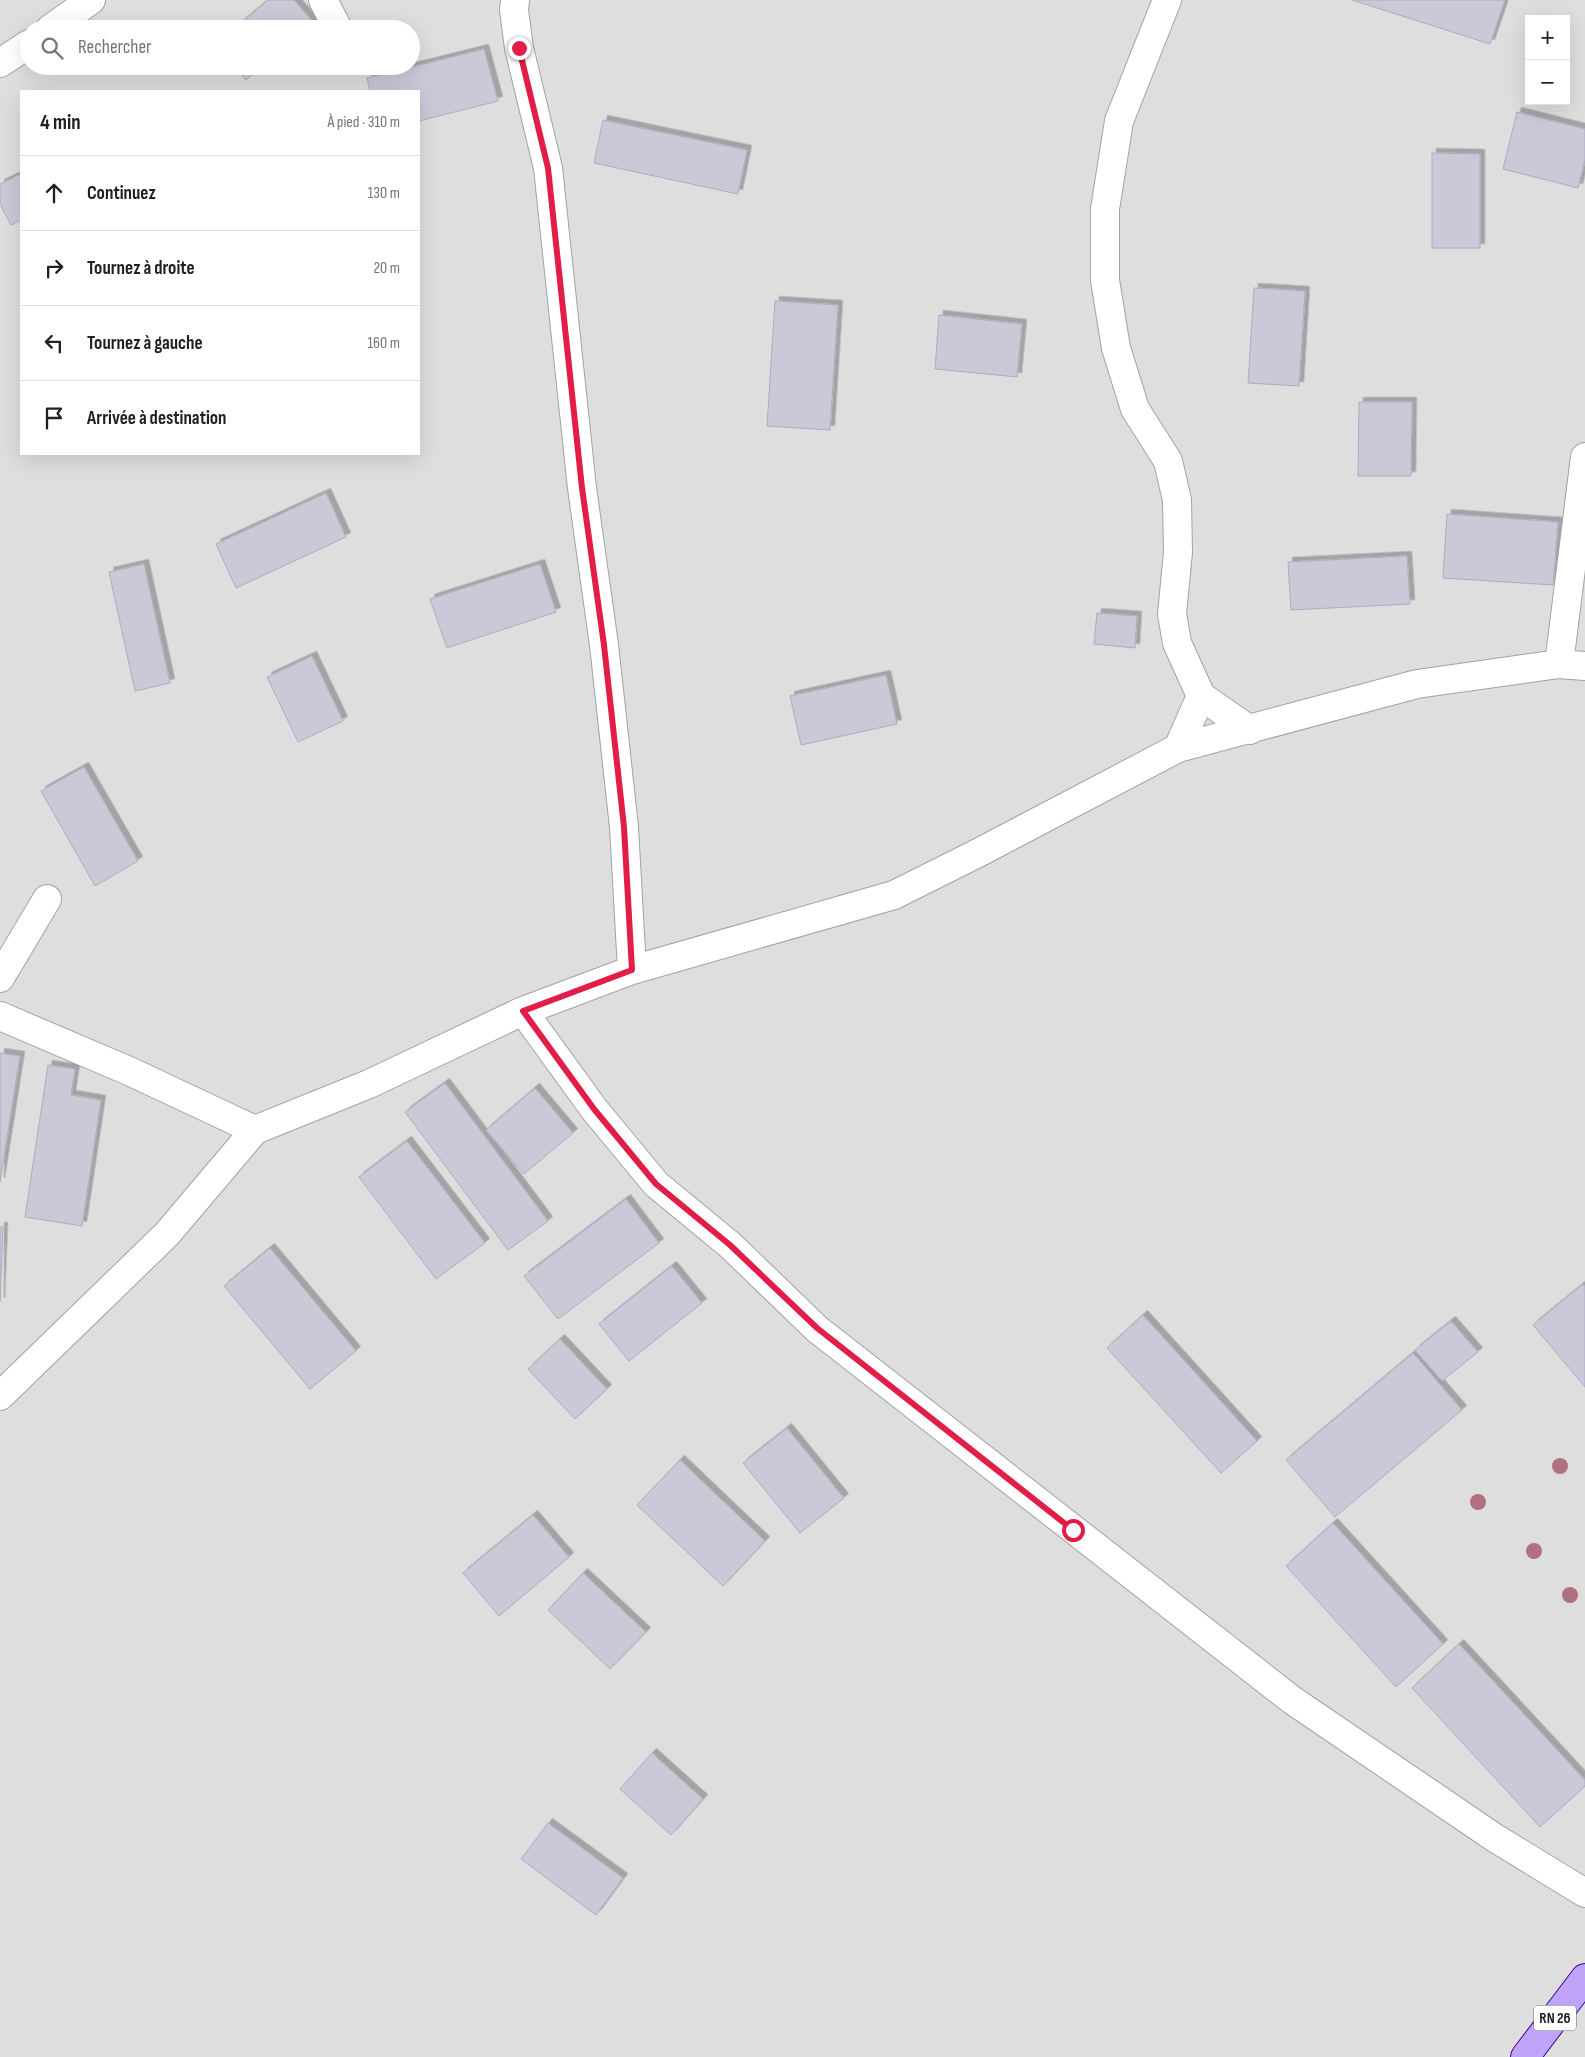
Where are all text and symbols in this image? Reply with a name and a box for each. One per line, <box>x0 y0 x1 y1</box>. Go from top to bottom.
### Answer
map controls <box>1525 15 1570 105</box>
button: + <box>1525 15 1570 60</box>
search box <box>20 20 420 75</box>
icon: search <box>38 34 66 62</box>
text: Rechercher <box>78 36 152 59</box>
route end <box>508 37 531 60</box>
button: − <box>1525 60 1570 105</box>
text: 4 min <box>40 110 81 135</box>
text: À pied · 310 m <box>327 113 400 132</box>
icon: ahead <box>40 179 68 207</box>
text: Continuez <box>87 182 156 205</box>
text: 130 m <box>368 184 400 203</box>
icon: right <box>40 254 68 282</box>
text: Tournez à droite <box>87 257 195 280</box>
text: 20 m <box>373 259 400 278</box>
icon: left <box>40 329 68 357</box>
text: Tournez à gauche <box>87 332 203 355</box>
text: 160 m <box>367 334 400 353</box>
icon: arrive <box>40 404 68 432</box>
text: Arrivée à destination <box>87 407 227 430</box>
route start <box>1062 1519 1085 1542</box>
road number: RN 26 <box>1534 2006 1576 2030</box>

